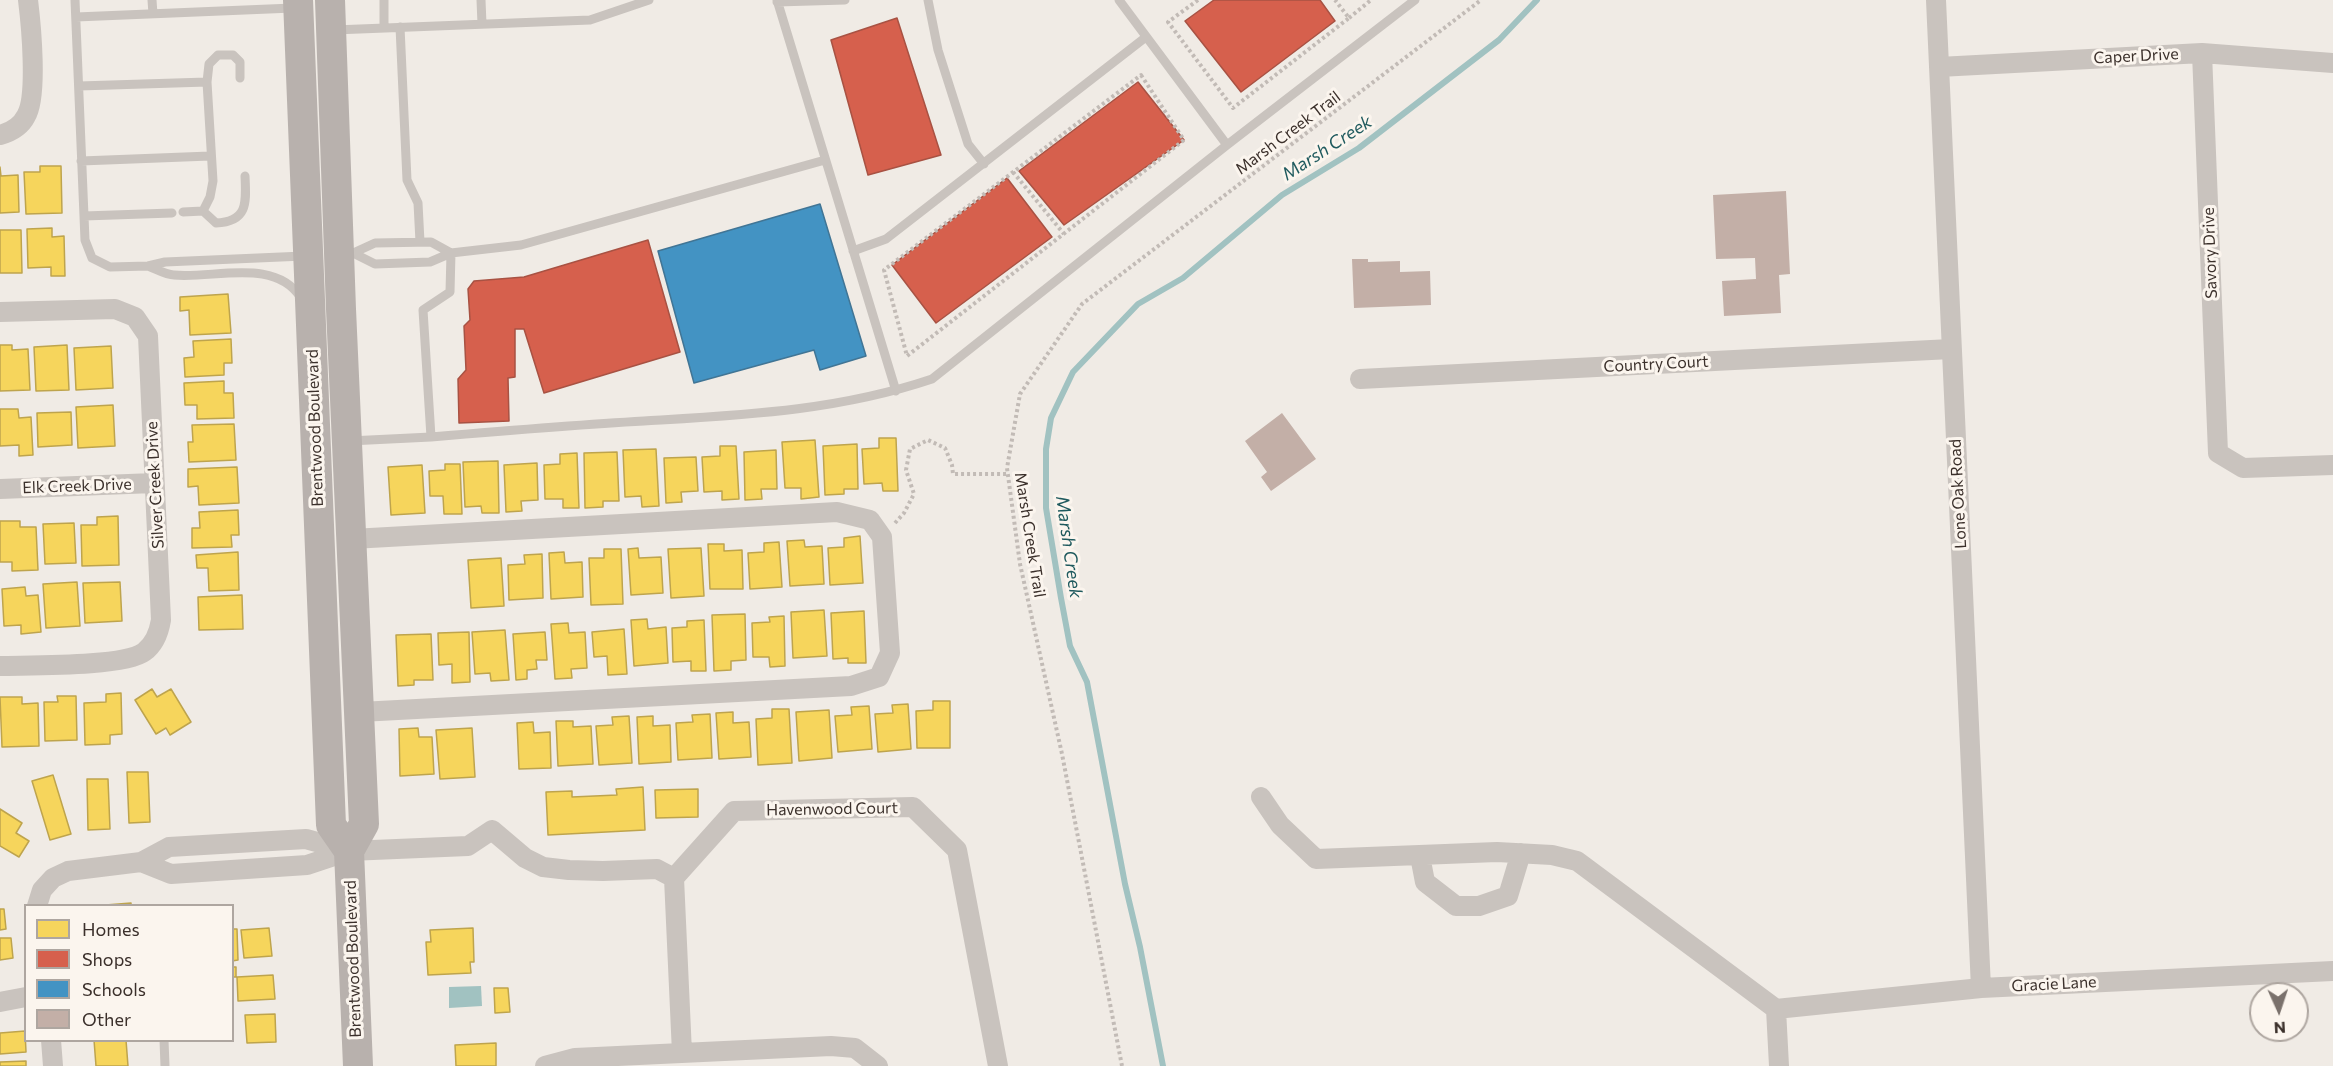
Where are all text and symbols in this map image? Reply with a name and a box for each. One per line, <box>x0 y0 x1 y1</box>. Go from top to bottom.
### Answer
street label: Caper Drive <box>2093 44 2179 68</box>
street label: Marsh Creek Trail <box>1232 87 1344 179</box>
water label: Marsh Creek <box>1278 111 1376 185</box>
street label: Savory Drive <box>2199 207 2221 299</box>
street label: Brentwood Boulevard <box>303 349 327 507</box>
street label: Country Court <box>1603 352 1709 376</box>
street label: Silver Creek Drive <box>142 421 168 549</box>
street label: Lone Oak Road <box>1946 439 1970 549</box>
street label: Marsh Creek Trail <box>1011 471 1049 599</box>
street label: Elk Creek Drive <box>22 474 132 498</box>
water label: Marsh Creek <box>1051 494 1087 600</box>
street label: Havenwood Court <box>766 798 898 820</box>
street label: Brentwood Boulevard <box>341 880 365 1038</box>
legend <box>24 904 234 1042</box>
text: Homes <box>82 918 140 940</box>
text: Shops <box>82 948 132 970</box>
street label: Gracie Lane <box>2011 972 2097 996</box>
text: Schools <box>82 978 146 1000</box>
north arrow <box>2249 982 2309 1042</box>
text: Other <box>82 1008 131 1030</box>
text: N <box>2273 1019 2286 1038</box>

